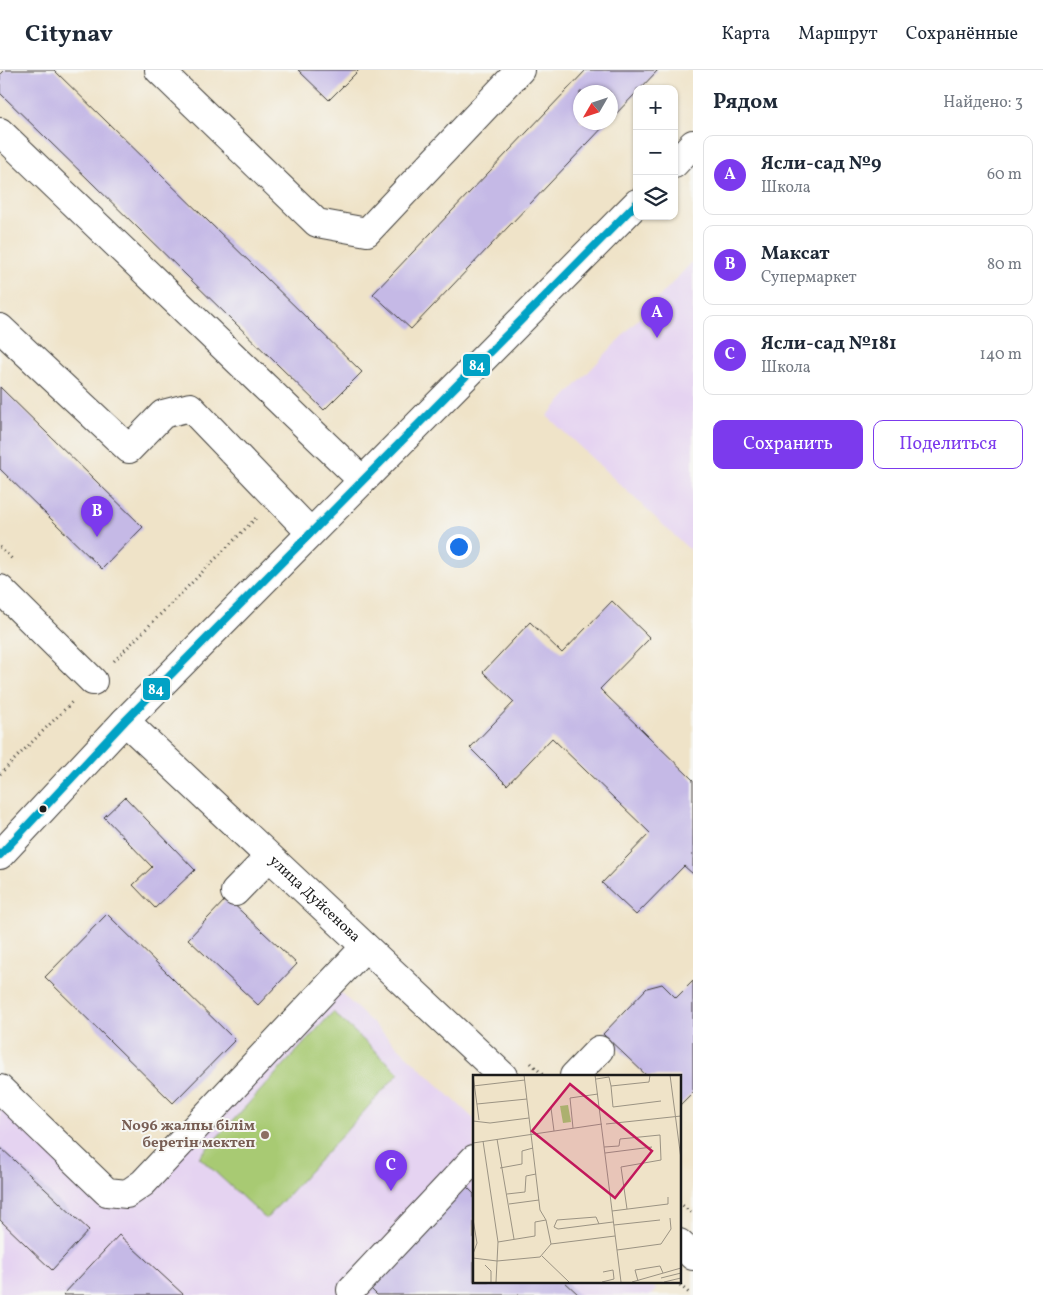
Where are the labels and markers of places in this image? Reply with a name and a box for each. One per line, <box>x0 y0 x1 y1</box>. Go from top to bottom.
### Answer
pin: A <box>641 297 673 338</box>
pin: B <box>81 496 113 537</box>
unlabelled marker <box>38 804 48 814</box>
place label: No96 жалпы білім беретін мектеп <box>121 1116 255 1154</box>
marker: No96 жалпы білім беретін мектеп <box>259 1129 271 1141</box>
pin: C <box>375 1150 407 1191</box>

